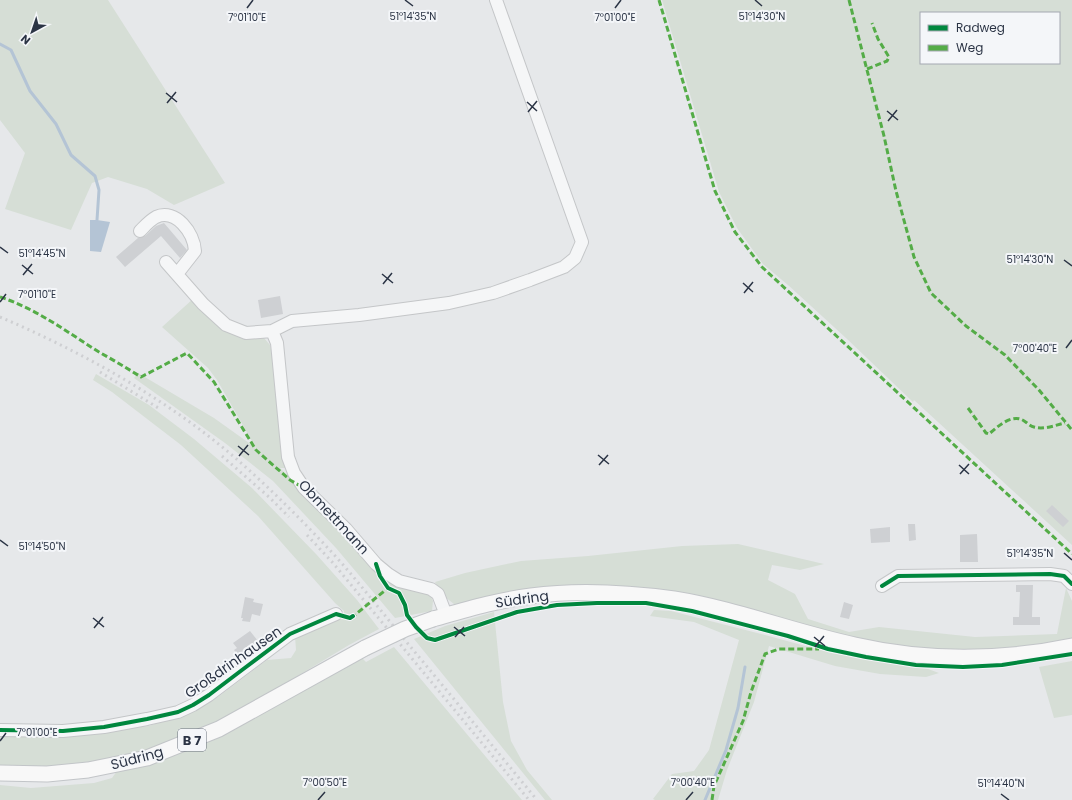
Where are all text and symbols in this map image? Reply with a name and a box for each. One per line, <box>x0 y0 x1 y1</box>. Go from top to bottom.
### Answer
text: 51°14'35"N <box>390 9 436 24</box>
text: 51°14'30"N <box>739 9 785 24</box>
text: 7°01'10"E <box>228 10 266 25</box>
text: 7°01'00"E <box>594 10 636 25</box>
north arrow <box>12 12 52 52</box>
legend <box>920 12 1060 64</box>
text: Radweg <box>956 19 1005 36</box>
text: N <box>17 31 34 48</box>
text: Weg <box>956 39 983 56</box>
text: 51°14'45"N <box>18 246 66 261</box>
text: 51°14'30"N <box>1007 252 1053 267</box>
text: 7°01'10"E <box>18 287 56 302</box>
text: 7°00'40"E <box>1013 341 1057 356</box>
street label: Obmettmann <box>294 475 374 559</box>
text: 51°14'50"N <box>18 539 66 554</box>
text: 51°14'35"N <box>1007 546 1053 561</box>
street label: Südring <box>494 585 550 613</box>
street label: Großdrinhausen <box>181 621 285 703</box>
text: 7°01'00"E <box>16 725 58 740</box>
road number: B 7 <box>178 729 206 751</box>
street label: Südring <box>108 741 166 775</box>
text: 7°00'50"E <box>303 775 347 790</box>
text: 7°00'40"E <box>671 775 715 790</box>
text: 51°14'40"N <box>977 776 1025 791</box>

